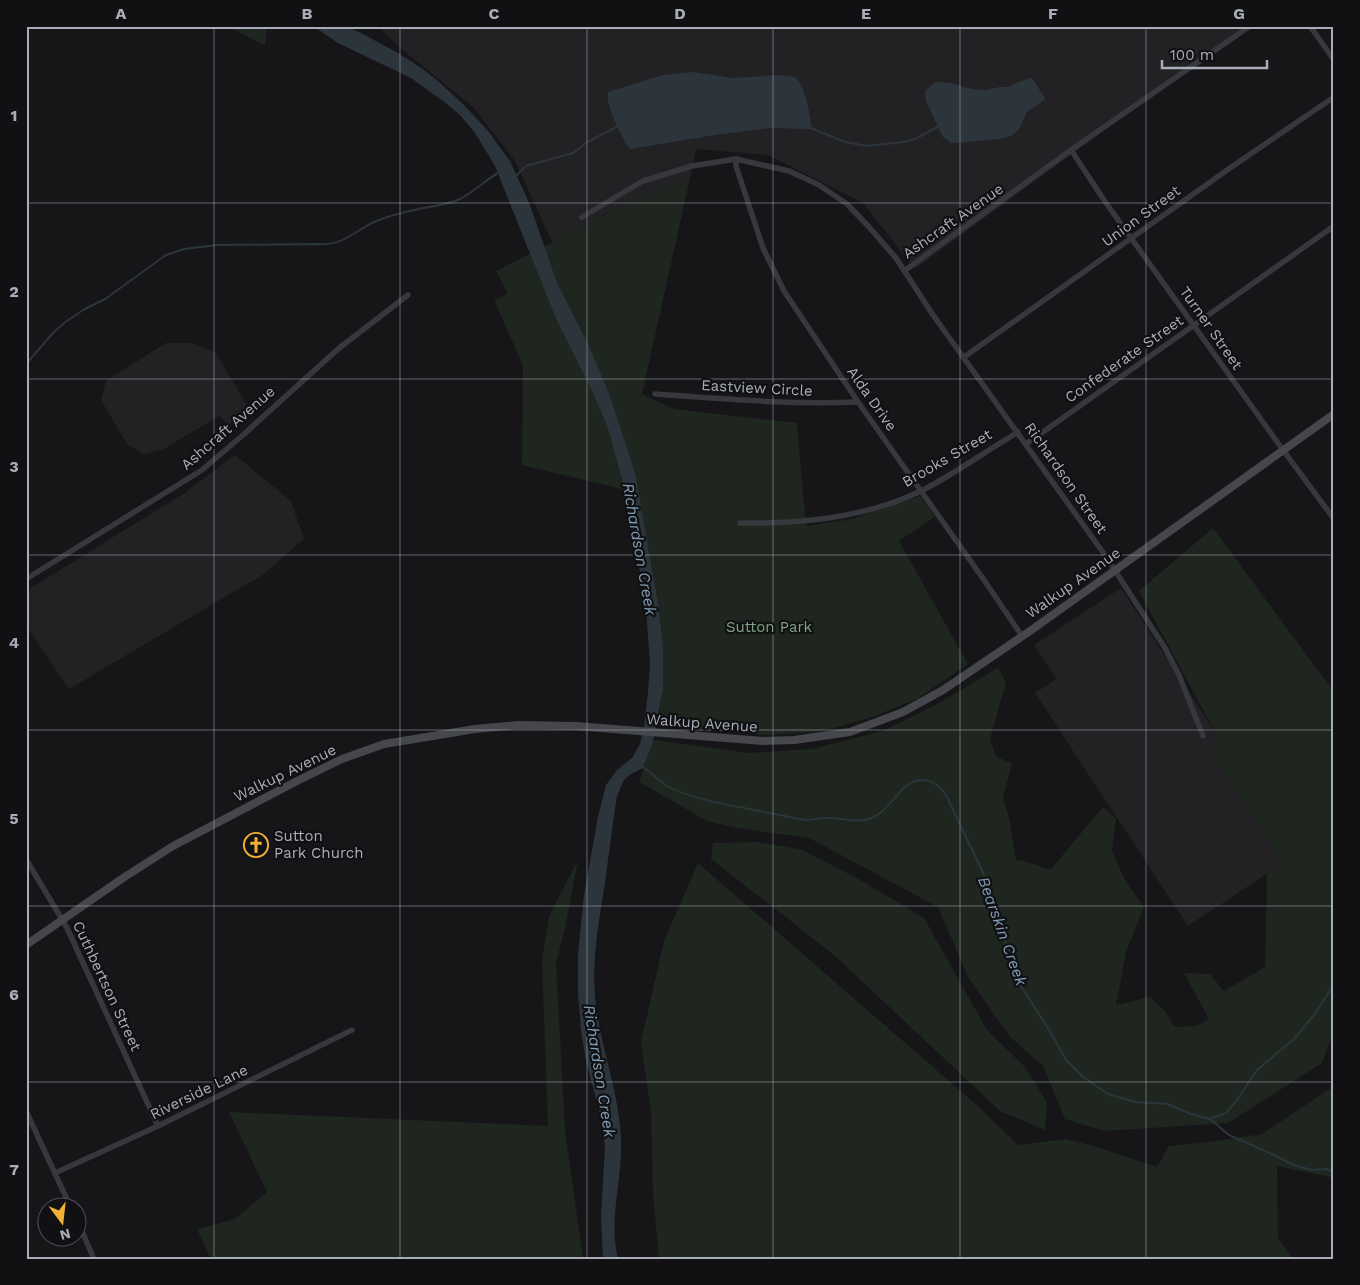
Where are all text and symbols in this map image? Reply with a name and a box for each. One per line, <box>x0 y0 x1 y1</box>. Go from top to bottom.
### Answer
text: A <box>116 4 127 23</box>
text: B <box>302 4 313 23</box>
text: C <box>489 4 500 23</box>
text: D <box>674 4 686 23</box>
text: E <box>861 4 871 23</box>
text: F <box>1048 4 1058 23</box>
text: G <box>1233 4 1245 23</box>
scale bar <box>1162 38 1268 70</box>
text: 100 m <box>1170 46 1214 64</box>
text: 1 <box>11 106 17 125</box>
street label: Ashcraft Avenue <box>899 180 1007 262</box>
street label: Union Street <box>1098 181 1184 250</box>
text: 2 <box>9 282 19 301</box>
street label: Turner Street <box>1176 283 1247 374</box>
street label: Confederate Street <box>1061 311 1187 407</box>
street label: Alda Drive <box>843 363 901 435</box>
street label: Eastview Circle <box>701 376 813 400</box>
street label: Ashcraft Avenue <box>177 382 279 474</box>
street label: Richardson Street <box>1021 419 1112 538</box>
street label: Brooks Street <box>899 425 996 491</box>
text: 3 <box>9 457 19 476</box>
water label: Richardson Creek <box>618 481 661 618</box>
street label: Walkup Avenue <box>1022 544 1124 622</box>
park label: Sutton Park <box>726 618 813 636</box>
text: 4 <box>9 633 19 652</box>
street label: Walkup Avenue <box>646 710 758 736</box>
street label: Walkup Avenue <box>231 740 339 806</box>
text: 5 <box>9 809 19 828</box>
place label: Sutton Park Church <box>274 827 363 862</box>
church icon: Sutton Park Church <box>243 832 269 858</box>
water label: Bearskin Creek <box>974 874 1032 990</box>
street label: Cuthbertson Street <box>69 918 145 1055</box>
text: 6 <box>9 985 19 1004</box>
water label: Richardson Creek <box>580 1003 620 1140</box>
street label: Riverside Lane <box>147 1061 251 1123</box>
text: 7 <box>9 1160 19 1179</box>
north arrow <box>38 1198 88 1248</box>
text: N <box>58 1225 72 1244</box>

